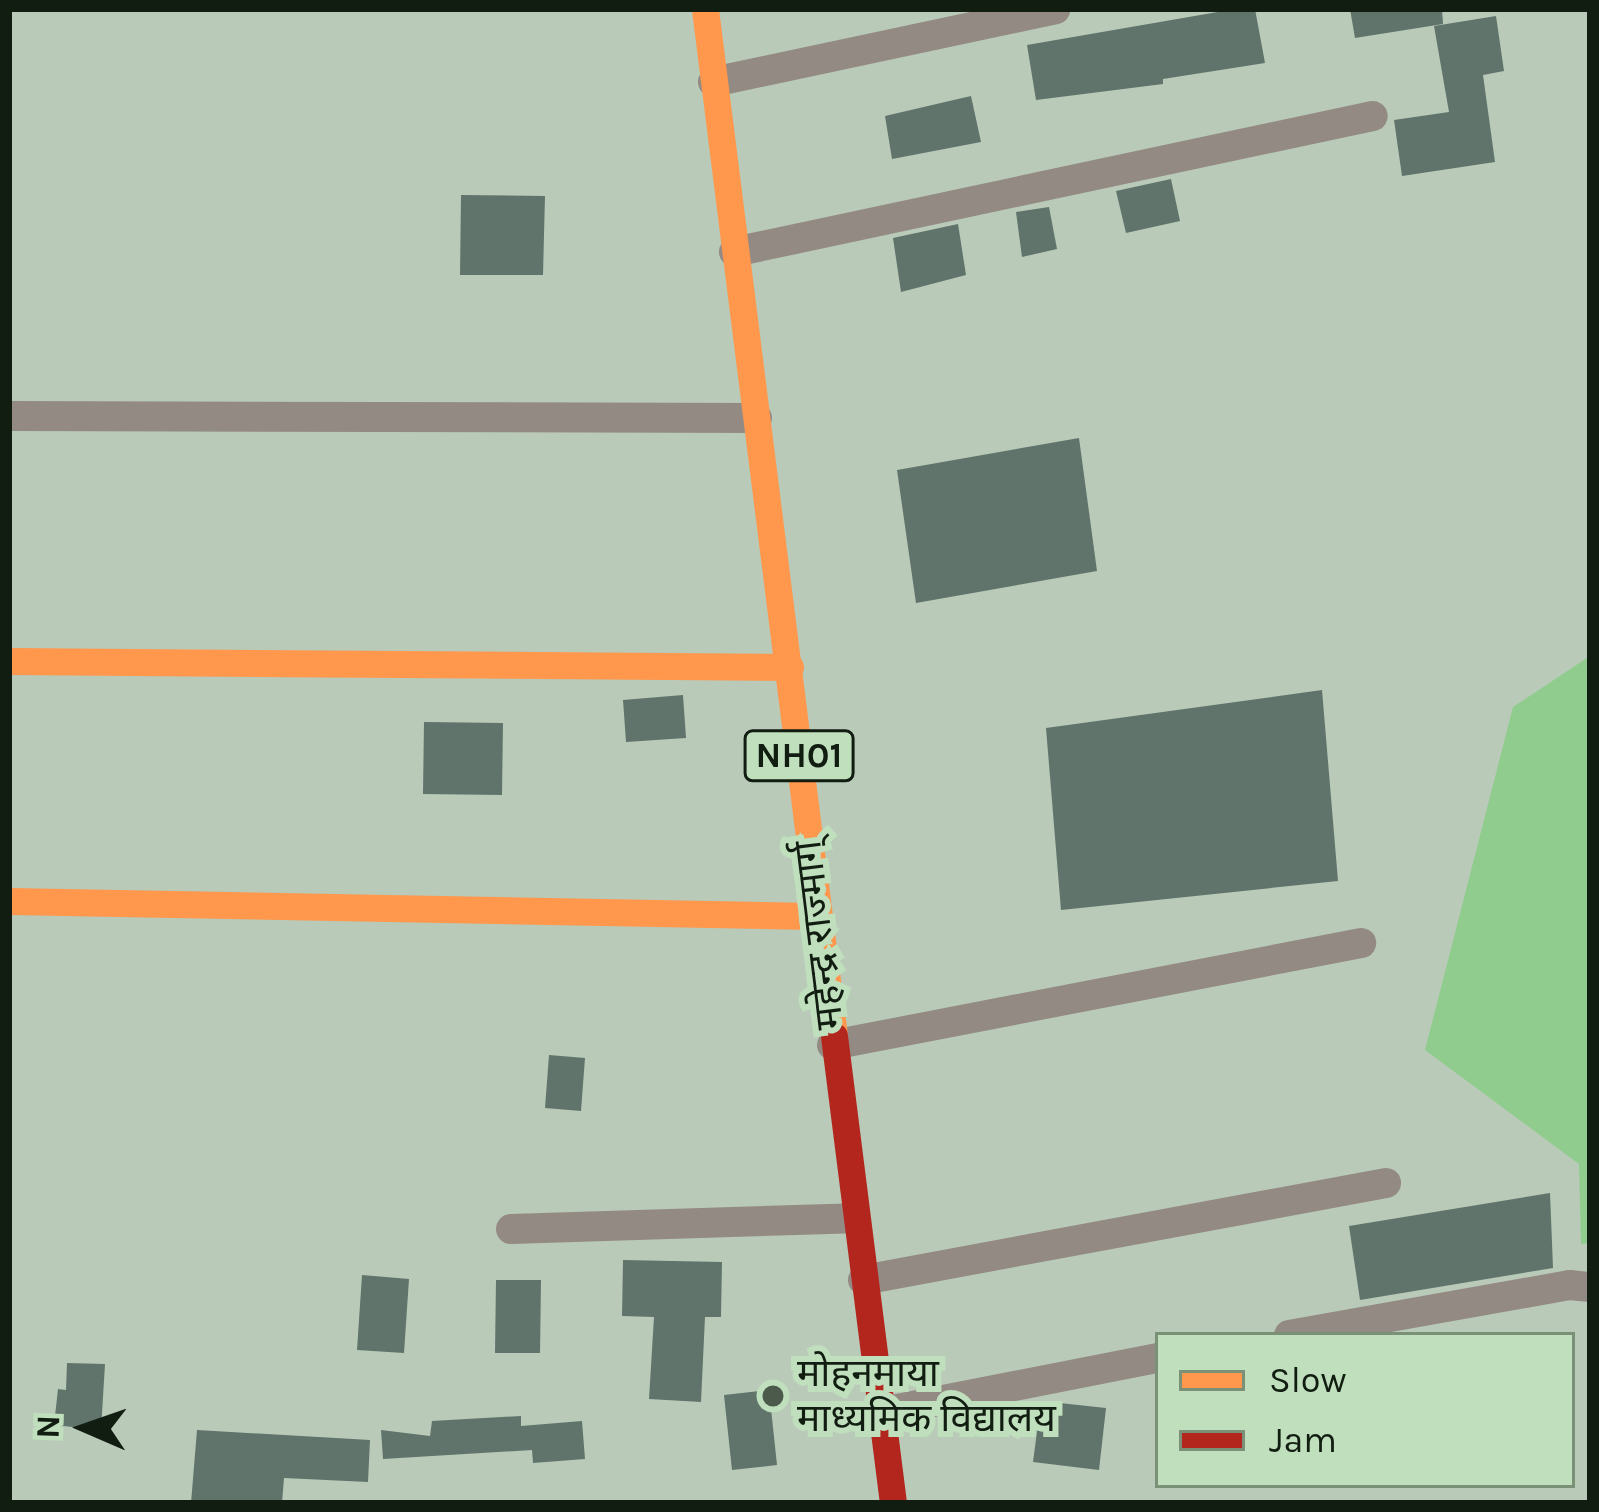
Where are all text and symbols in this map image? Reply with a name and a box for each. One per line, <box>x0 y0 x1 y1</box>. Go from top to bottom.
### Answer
road number: NH01 <box>742 726 856 786</box>
street label: महेन्द्र राज्मार्ग् <box>784 838 854 1032</box>
legend <box>1155 1332 1575 1488</box>
place label: मोहनमाया माध्यमिक विद्यालय <box>797 1351 1056 1442</box>
text: Slow <box>1269 1359 1347 1401</box>
north arrow <box>24 1368 144 1488</box>
marker: मोहनमाया माध्यमिक विद्यालय <box>760 1383 786 1409</box>
text: N <box>29 1414 67 1439</box>
text: Jam <box>1269 1419 1337 1461</box>

